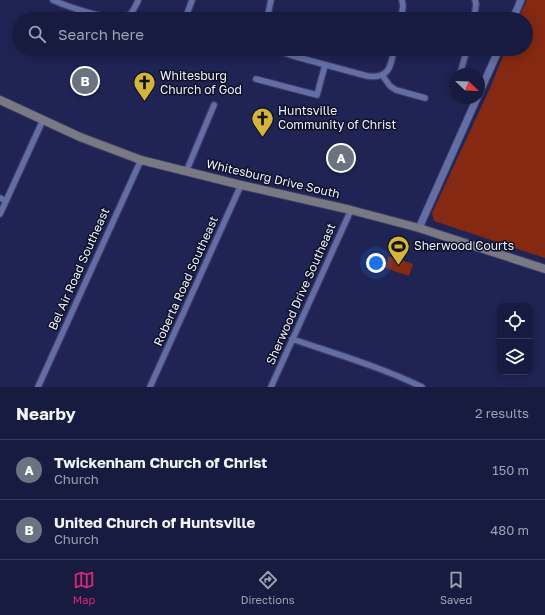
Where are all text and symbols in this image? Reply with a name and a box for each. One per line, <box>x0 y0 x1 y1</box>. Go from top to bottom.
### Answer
search box <box>12 12 533 56</box>
icon: search <box>26 23 48 45</box>
text: Search here <box>58 25 144 43</box>
pin: B <box>72 66 98 96</box>
place label: Whitesburg Church of God <box>160 68 242 97</box>
north arrow <box>449 68 485 104</box>
church icon: Whitesburg Church of God <box>131 70 157 103</box>
place label: Huntsville Community of Christ <box>278 103 396 132</box>
church icon: Huntsville Community of Christ <box>250 105 276 138</box>
pin: A <box>328 143 354 173</box>
street label: Whitesburg Drive South <box>205 156 341 201</box>
street label: Bel Air Road Southeast <box>45 205 112 332</box>
street label: Roberta Road Southeast <box>150 213 221 348</box>
street label: Sherwood Drive Southeast <box>263 221 339 367</box>
sports icon: Sherwood Courts <box>386 233 412 266</box>
place label: Sherwood Courts <box>414 238 514 253</box>
your location <box>366 253 386 273</box>
map controls <box>497 303 533 375</box>
button: locate <box>497 303 533 339</box>
button: layers <box>497 339 533 375</box>
text: Nearby <box>16 403 76 424</box>
text: 2 results <box>475 405 529 421</box>
text: Twickenham Church of Christ <box>54 453 267 471</box>
text: A <box>24 462 34 478</box>
text: 150 m <box>492 462 529 478</box>
text: Church <box>54 471 99 487</box>
text: United Church of Huntsville <box>54 513 255 531</box>
text: B <box>24 522 34 538</box>
text: 480 m <box>490 522 529 538</box>
text: Church <box>54 531 99 547</box>
tab: Map <box>73 569 95 606</box>
tab: Directions <box>241 569 295 606</box>
tab: Saved <box>440 569 472 606</box>

